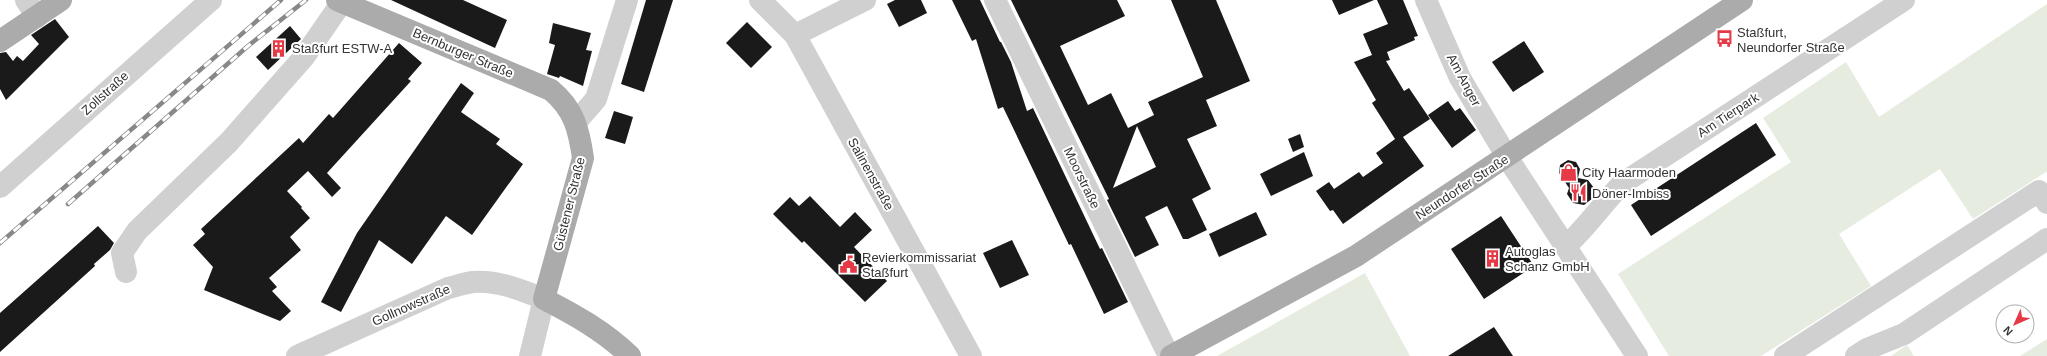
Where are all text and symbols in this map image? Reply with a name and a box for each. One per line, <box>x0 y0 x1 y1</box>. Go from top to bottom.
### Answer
street label: Bernburger Straße <box>411 25 515 81</box>
place label: Staßfurt, Neundorfer Straße <box>1737 25 1845 55</box>
bus stop icon: Staßfurt, Neundorfer Straße <box>1714 29 1734 49</box>
building icon: Staßfurt ESTW-A <box>269 38 289 58</box>
place label: Staßfurt ESTW-A <box>292 41 392 56</box>
street label: Am Anger <box>1444 51 1484 109</box>
street label: Zollstraße <box>79 68 131 118</box>
street label: Am Tierpark <box>1695 89 1762 140</box>
street label: Salinenstraße <box>845 135 897 213</box>
street label: Moorstraße <box>1061 145 1103 211</box>
street label: Neundorfer Straße <box>1413 151 1511 223</box>
street label: Güstener Straße <box>550 156 588 252</box>
shop icon: City Haarmoden <box>1559 162 1579 182</box>
place label: City Haarmoden <box>1582 165 1676 180</box>
restaurant icon: Döner-Imbiss <box>1569 183 1589 203</box>
place label: Döner-Imbiss <box>1592 186 1670 201</box>
place label: Autoglas Schanz GmbH <box>1505 244 1590 274</box>
building icon: Autoglas Schanz GmbH <box>1482 248 1502 268</box>
place label: Revierkommissariat Staßfurt <box>862 250 977 280</box>
public building icon: Revierkommissariat Staßfurt <box>839 254 859 274</box>
street label: Gollnowstraße <box>370 281 452 329</box>
north arrow <box>1995 304 2035 344</box>
text: N <box>2001 324 2015 338</box>

